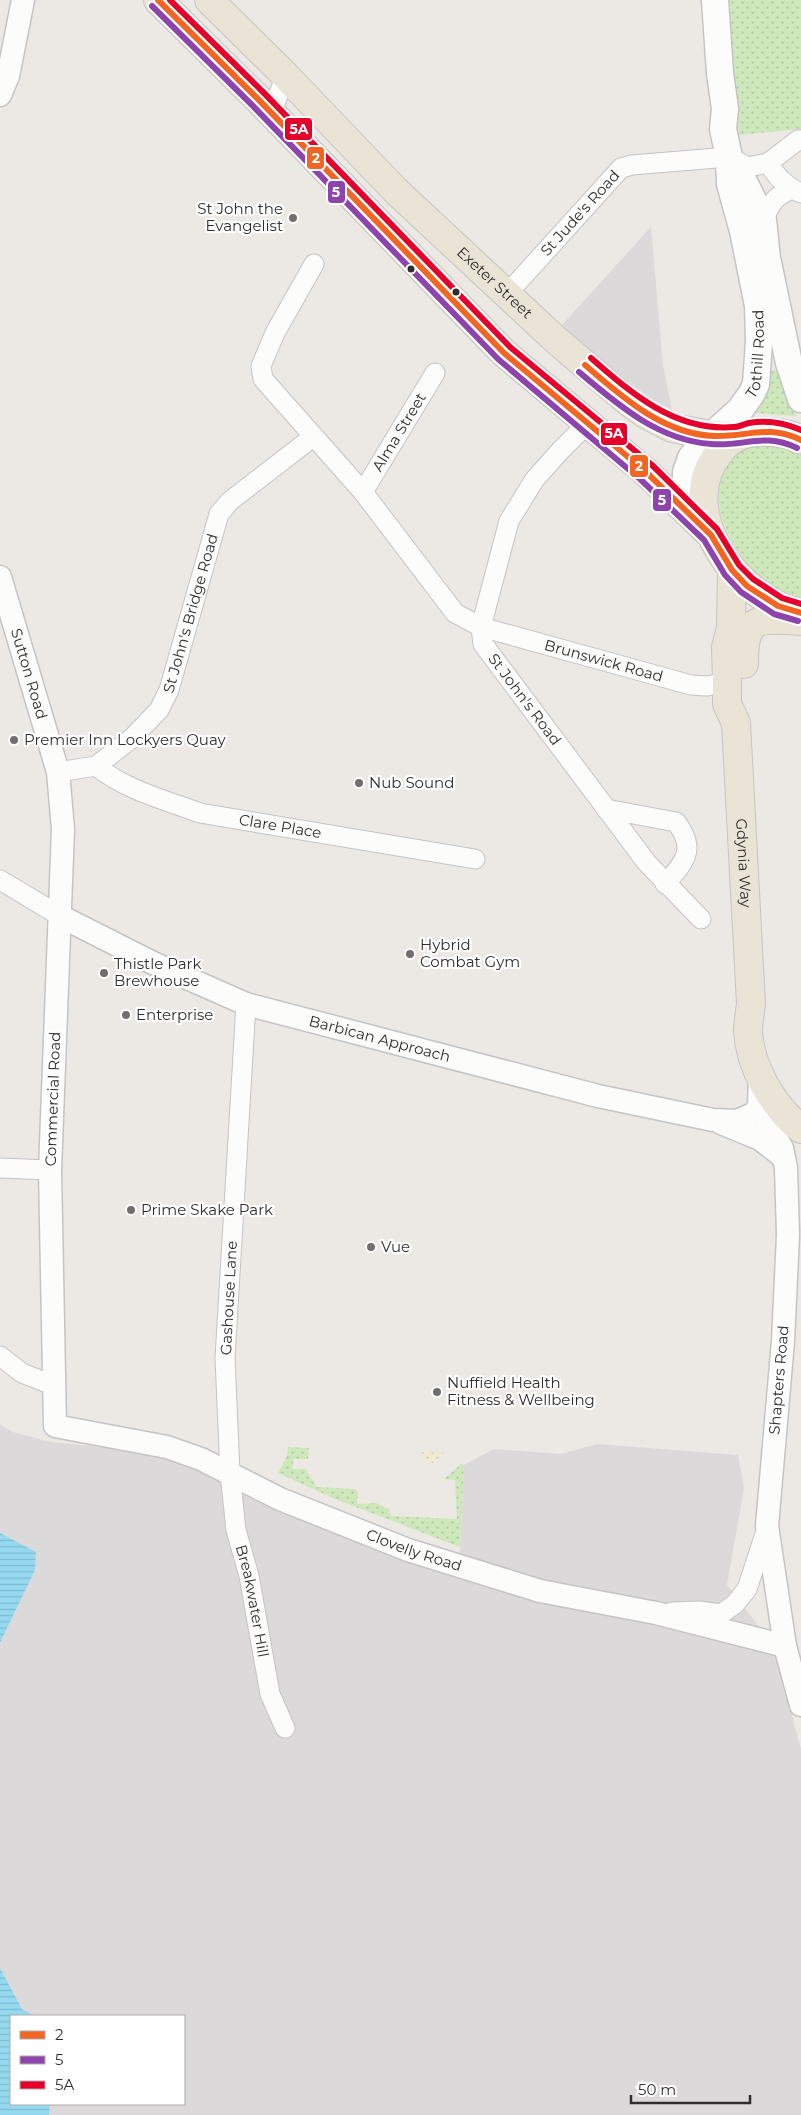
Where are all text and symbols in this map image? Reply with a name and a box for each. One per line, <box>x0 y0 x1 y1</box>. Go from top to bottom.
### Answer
line badge: 5A <box>284 117 313 141</box>
text: 5A <box>289 120 309 138</box>
line badge: 2 <box>306 146 325 170</box>
text: 2 <box>312 149 320 167</box>
street label: St Jude's Road <box>536 166 623 260</box>
line badge: 5 <box>327 180 346 204</box>
text: 5 <box>332 183 340 201</box>
place label: St John the Evangelist <box>197 199 283 235</box>
marker: St John the Evangelist <box>287 212 299 224</box>
street label: Exeter Street <box>453 242 537 322</box>
unlabelled marker <box>406 264 416 274</box>
unlabelled marker <box>451 287 461 297</box>
street label: Tothill Road <box>741 309 768 402</box>
street label: Alma Street <box>368 389 430 475</box>
line badge: 5A <box>600 422 628 446</box>
text: 5A <box>604 424 624 442</box>
line badge: 2 <box>629 454 649 478</box>
text: 2 <box>635 457 643 475</box>
line badge: 5 <box>652 488 672 512</box>
text: 5 <box>658 491 666 509</box>
street label: St John's Bridge Road <box>159 531 222 695</box>
street label: Sutton Road <box>7 626 52 721</box>
street label: Brunswick Road <box>542 635 665 686</box>
street label: St John's Road <box>484 649 566 749</box>
place label: Premier Inn Lockyers Quay <box>24 730 226 749</box>
marker: Premier Inn Lockyers Quay <box>8 734 20 746</box>
place label: Nub Sound <box>369 773 454 792</box>
marker: Nub Sound <box>353 777 365 789</box>
street label: Clare Place <box>238 810 323 842</box>
street label: Gdynia Way <box>732 818 756 909</box>
place label: Hybrid Combat Gym <box>420 935 520 971</box>
marker: Hybrid Combat Gym <box>404 948 416 960</box>
place label: Thistle Park Brewhouse <box>114 954 202 990</box>
marker: Thistle Park Brewhouse <box>98 967 110 979</box>
place label: Enterprise <box>136 1005 213 1024</box>
marker: Enterprise <box>120 1009 132 1021</box>
street label: Barbican Approach <box>307 1011 453 1066</box>
street label: Commercial Road <box>41 1031 64 1167</box>
place label: Prime Skake Park <box>141 1200 273 1219</box>
marker: Prime Skake Park <box>125 1204 137 1216</box>
place label: Vue <box>381 1237 410 1256</box>
street label: Gashouse Lane <box>216 1240 241 1356</box>
marker: Vue <box>365 1241 377 1253</box>
street label: Shapters Road <box>764 1324 793 1435</box>
place label: Nuffield Health Fitness & Wellbeing <box>447 1373 595 1409</box>
marker: Nuffield Health Fitness & Wellbeing <box>431 1386 443 1398</box>
street label: Clovelly Road <box>363 1524 464 1575</box>
street label: Breakwater Hill <box>232 1542 273 1659</box>
legend <box>10 2015 185 2105</box>
text: 2 <box>55 2025 64 2044</box>
text: 5 <box>55 2050 64 2069</box>
scale bar <box>631 2072 750 2104</box>
text: 5A <box>55 2075 74 2094</box>
text: 50 m <box>638 2080 676 2099</box>

